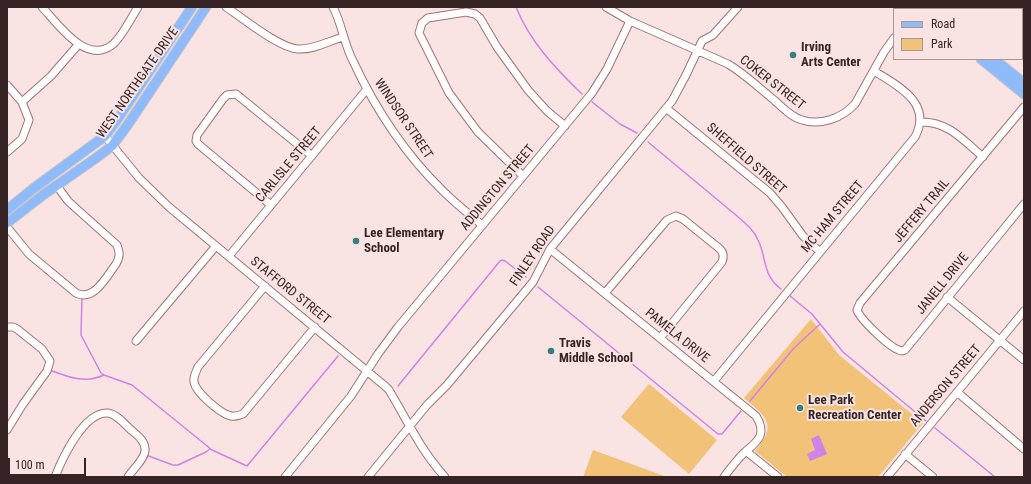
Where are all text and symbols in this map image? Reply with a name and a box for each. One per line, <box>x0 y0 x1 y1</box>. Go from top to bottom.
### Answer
legend <box>893 8 1023 60</box>
text: Road <box>931 17 955 31</box>
street label: WEST NORTHGATE DRIVE <box>94 25 182 141</box>
text: Park <box>931 37 952 51</box>
place label: Irving Arts Center <box>801 40 861 71</box>
marker: Irving Arts Center <box>788 50 798 60</box>
street label: COKER STREET <box>736 53 808 113</box>
street label: WINDSOR STREET <box>370 76 436 162</box>
street label: SHEFFIELD STREET <box>703 120 789 198</box>
street label: CARLISLE STREET <box>253 124 325 206</box>
street label: ADDINGTON STREET <box>458 142 538 234</box>
street label: JEFFERY TRAIL <box>891 176 953 246</box>
street label: MC HAM STREET <box>798 178 868 256</box>
street label: FINLEY ROAD <box>507 223 559 289</box>
place label: Lee Elementary School <box>364 226 444 257</box>
marker: Lee Elementary School <box>351 236 361 246</box>
street label: JANELL DRIVE <box>913 250 973 318</box>
street label: STAFFORD STREET <box>247 254 333 328</box>
street label: PAMELA DRIVE <box>642 305 712 367</box>
place label: Travis Middle School <box>559 336 633 367</box>
street label: ANDERSON STREET <box>907 342 985 430</box>
marker: Travis Middle School <box>546 346 556 356</box>
place label: Lee Park Recreation Center <box>808 393 902 424</box>
marker: Lee Park Recreation Center <box>795 403 805 413</box>
scale bar <box>10 450 88 476</box>
text: 100 m <box>15 458 45 472</box>

